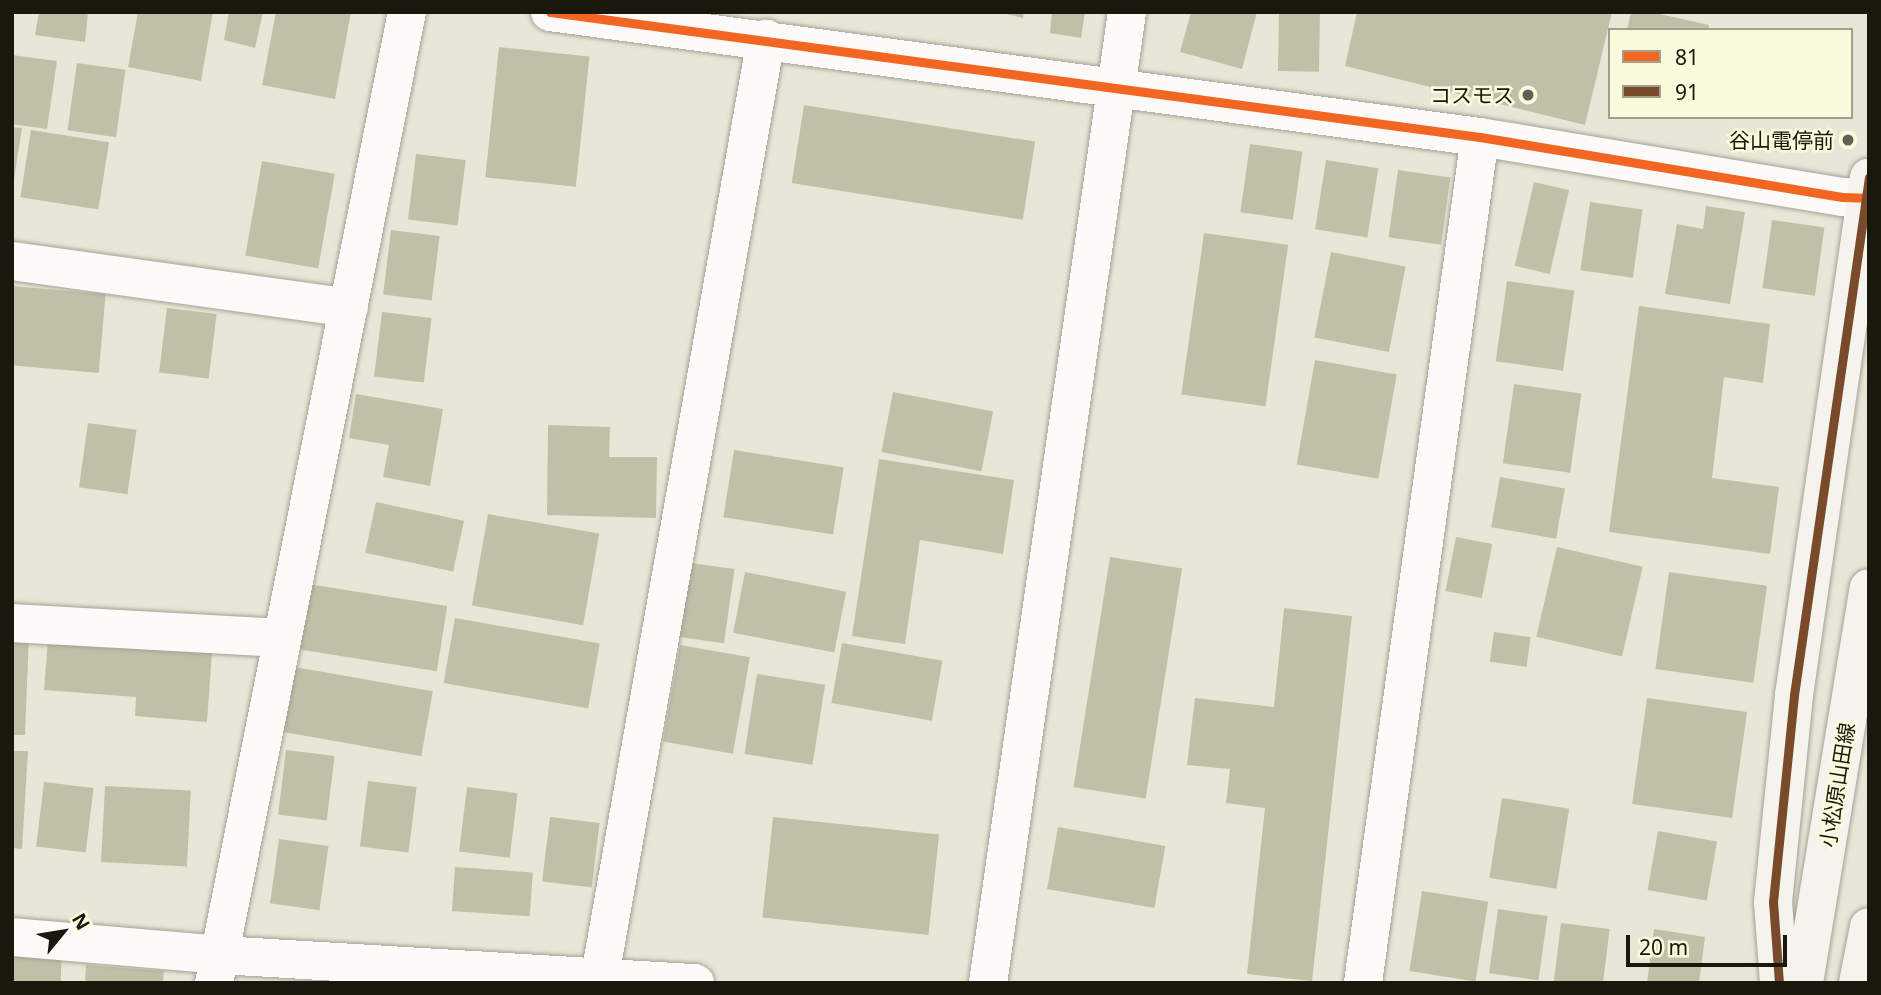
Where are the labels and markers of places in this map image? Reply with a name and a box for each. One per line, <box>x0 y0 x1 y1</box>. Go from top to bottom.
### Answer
place label: コスモス <box>1430 82 1514 108</box>
marker: コスモス <box>1520 87 1536 103</box>
place label: 谷山電停前 <box>1729 127 1834 153</box>
marker: 谷山電停前 <box>1840 132 1856 148</box>

